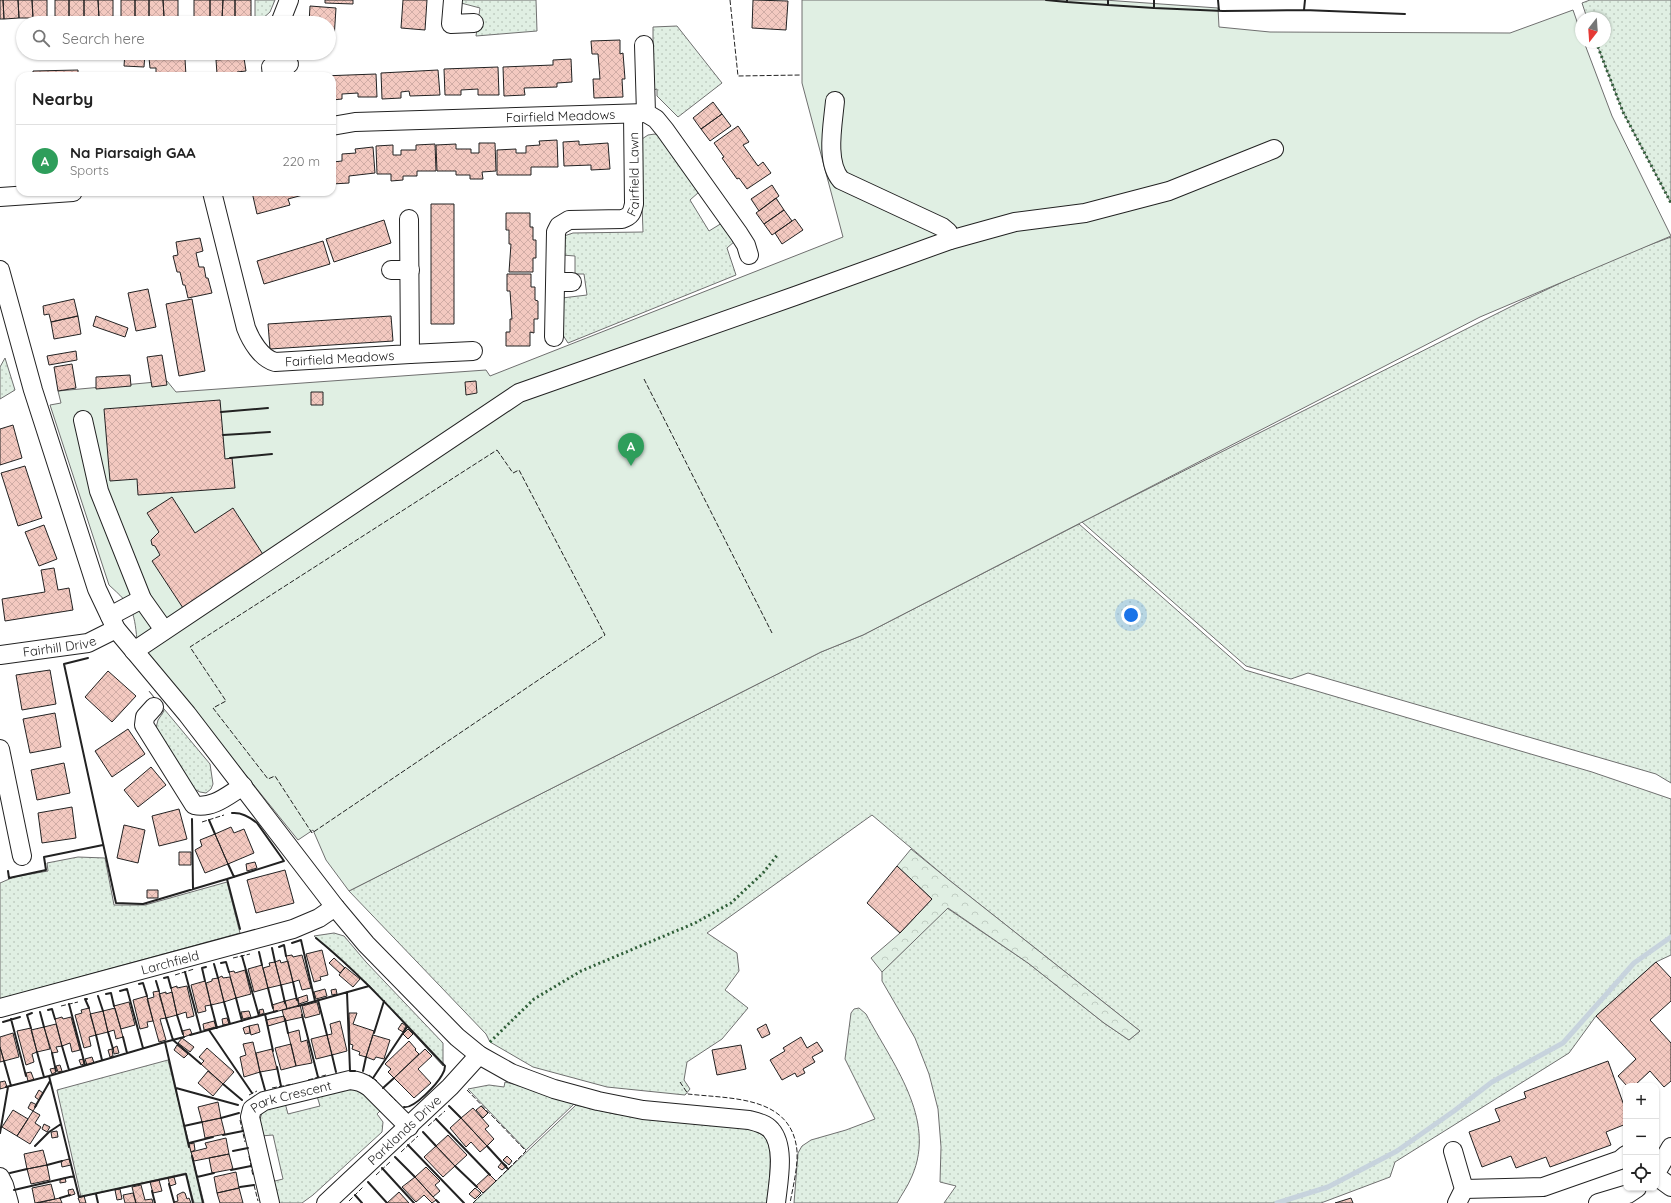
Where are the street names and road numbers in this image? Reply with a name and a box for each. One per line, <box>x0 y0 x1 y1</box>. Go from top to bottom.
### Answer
street label: Fairfield Meadows <box>506 106 616 125</box>
street label: Fairfield Lawn <box>623 132 642 219</box>
street label: Fairfield Meadows <box>284 347 395 369</box>
street label: Fairhill Drive <box>22 632 99 660</box>
street label: Larchfield <box>139 947 201 978</box>
street label: Park Crescent <box>247 1077 333 1116</box>
street label: Parklands Drive <box>364 1092 444 1168</box>

